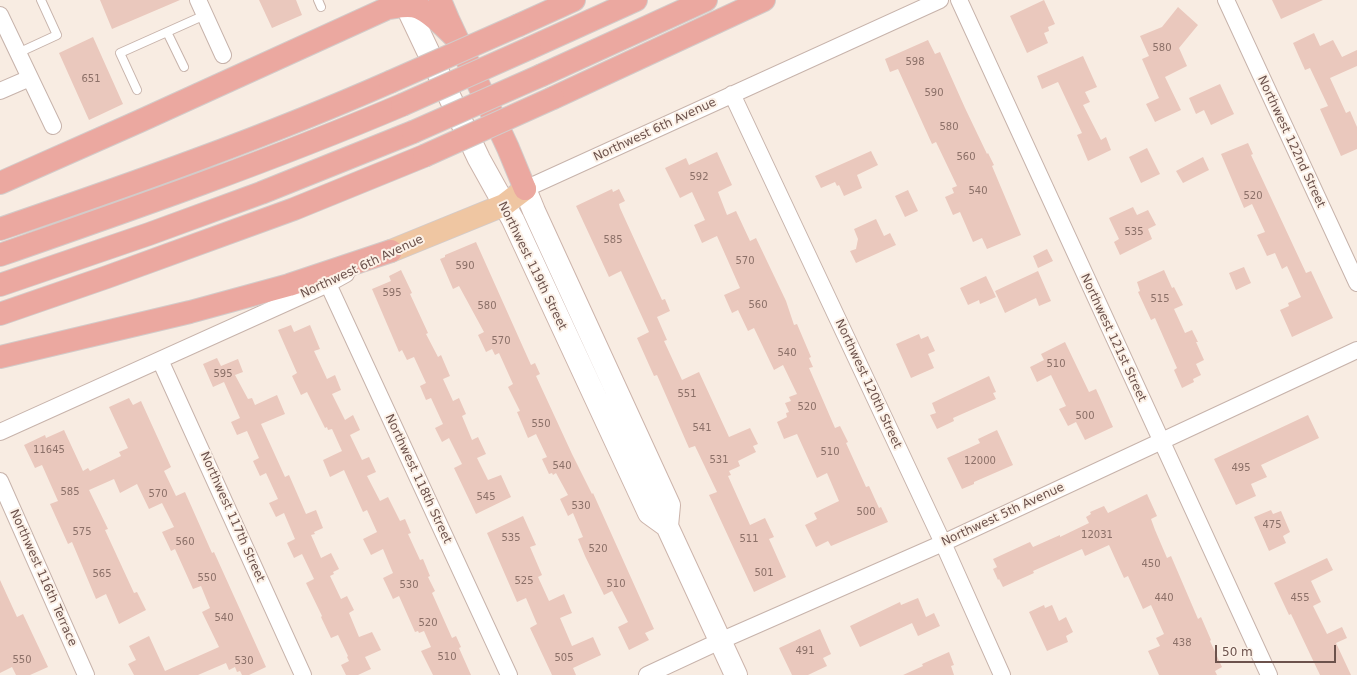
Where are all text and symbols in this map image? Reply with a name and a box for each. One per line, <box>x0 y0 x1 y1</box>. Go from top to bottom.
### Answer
house number: 580 <box>1152 42 1172 54</box>
house number: 598 <box>905 56 925 68</box>
house number: 651 <box>81 73 101 85</box>
street label: Northwest 122nd Street <box>1254 74 1328 210</box>
house number: 590 <box>924 87 944 99</box>
street label: Northwest 6th Avenue <box>591 95 719 165</box>
house number: 580 <box>939 121 959 133</box>
house number: 560 <box>956 151 976 163</box>
house number: 592 <box>689 171 709 183</box>
house number: 540 <box>968 185 988 197</box>
house number: 520 <box>1243 190 1263 202</box>
street label: Northwest 119th Street <box>495 199 569 333</box>
house number: 535 <box>1124 226 1144 238</box>
street label: Northwest 6th Avenue <box>298 232 426 302</box>
house number: 585 <box>603 234 623 246</box>
house number: 570 <box>735 255 755 267</box>
house number: 590 <box>455 260 475 272</box>
street label: Northwest 121st Street <box>1077 272 1149 404</box>
house number: 595 <box>382 287 402 299</box>
house number: 515 <box>1150 293 1170 305</box>
house number: 560 <box>748 299 768 311</box>
house number: 580 <box>477 300 497 312</box>
street label: Northwest 120th Street <box>832 317 904 451</box>
house number: 570 <box>491 335 511 347</box>
house number: 540 <box>777 347 797 359</box>
house number: 510 <box>1046 358 1066 370</box>
house number: 595 <box>213 368 233 380</box>
house number: 551 <box>677 388 697 400</box>
house number: 520 <box>797 401 817 413</box>
house number: 500 <box>1075 410 1095 422</box>
street label: Northwest 118th Street <box>382 412 454 546</box>
house number: 550 <box>531 418 551 430</box>
house number: 541 <box>692 422 712 434</box>
house number: 11645 <box>33 444 65 456</box>
house number: 510 <box>820 446 840 458</box>
street label: Northwest 117th Street <box>197 450 267 584</box>
house number: 531 <box>709 454 729 466</box>
house number: 12000 <box>964 455 996 467</box>
house number: 540 <box>552 460 572 472</box>
house number: 495 <box>1231 462 1251 474</box>
street label: Northwest 5th Avenue <box>939 480 1067 550</box>
house number: 585 <box>60 486 80 498</box>
house number: 570 <box>148 488 168 500</box>
house number: 545 <box>476 491 496 503</box>
house number: 530 <box>571 500 591 512</box>
house number: 500 <box>856 506 876 518</box>
street label: Northwest 116th Terrace <box>6 507 80 649</box>
house number: 475 <box>1262 519 1282 531</box>
house number: 575 <box>72 526 92 538</box>
house number: 12031 <box>1081 529 1113 541</box>
house number: 535 <box>501 532 521 544</box>
house number: 511 <box>739 533 759 545</box>
house number: 560 <box>175 536 195 548</box>
house number: 520 <box>588 543 608 555</box>
house number: 450 <box>1141 558 1161 570</box>
house number: 501 <box>754 567 774 579</box>
house number: 565 <box>92 568 112 580</box>
house number: 550 <box>197 572 217 584</box>
house number: 525 <box>514 575 534 587</box>
house number: 510 <box>606 578 626 590</box>
house number: 530 <box>399 579 419 591</box>
house number: 440 <box>1154 592 1174 604</box>
house number: 455 <box>1290 592 1310 604</box>
house number: 540 <box>214 612 234 624</box>
house number: 520 <box>418 617 438 629</box>
house number: 438 <box>1172 637 1192 649</box>
scale bar <box>1217 637 1338 663</box>
house number: 491 <box>795 645 815 657</box>
text: 50 m <box>1222 645 1253 659</box>
house number: 510 <box>437 651 457 663</box>
house number: 505 <box>554 652 574 664</box>
house number: 550 <box>12 654 32 666</box>
house number: 530 <box>234 655 254 667</box>

